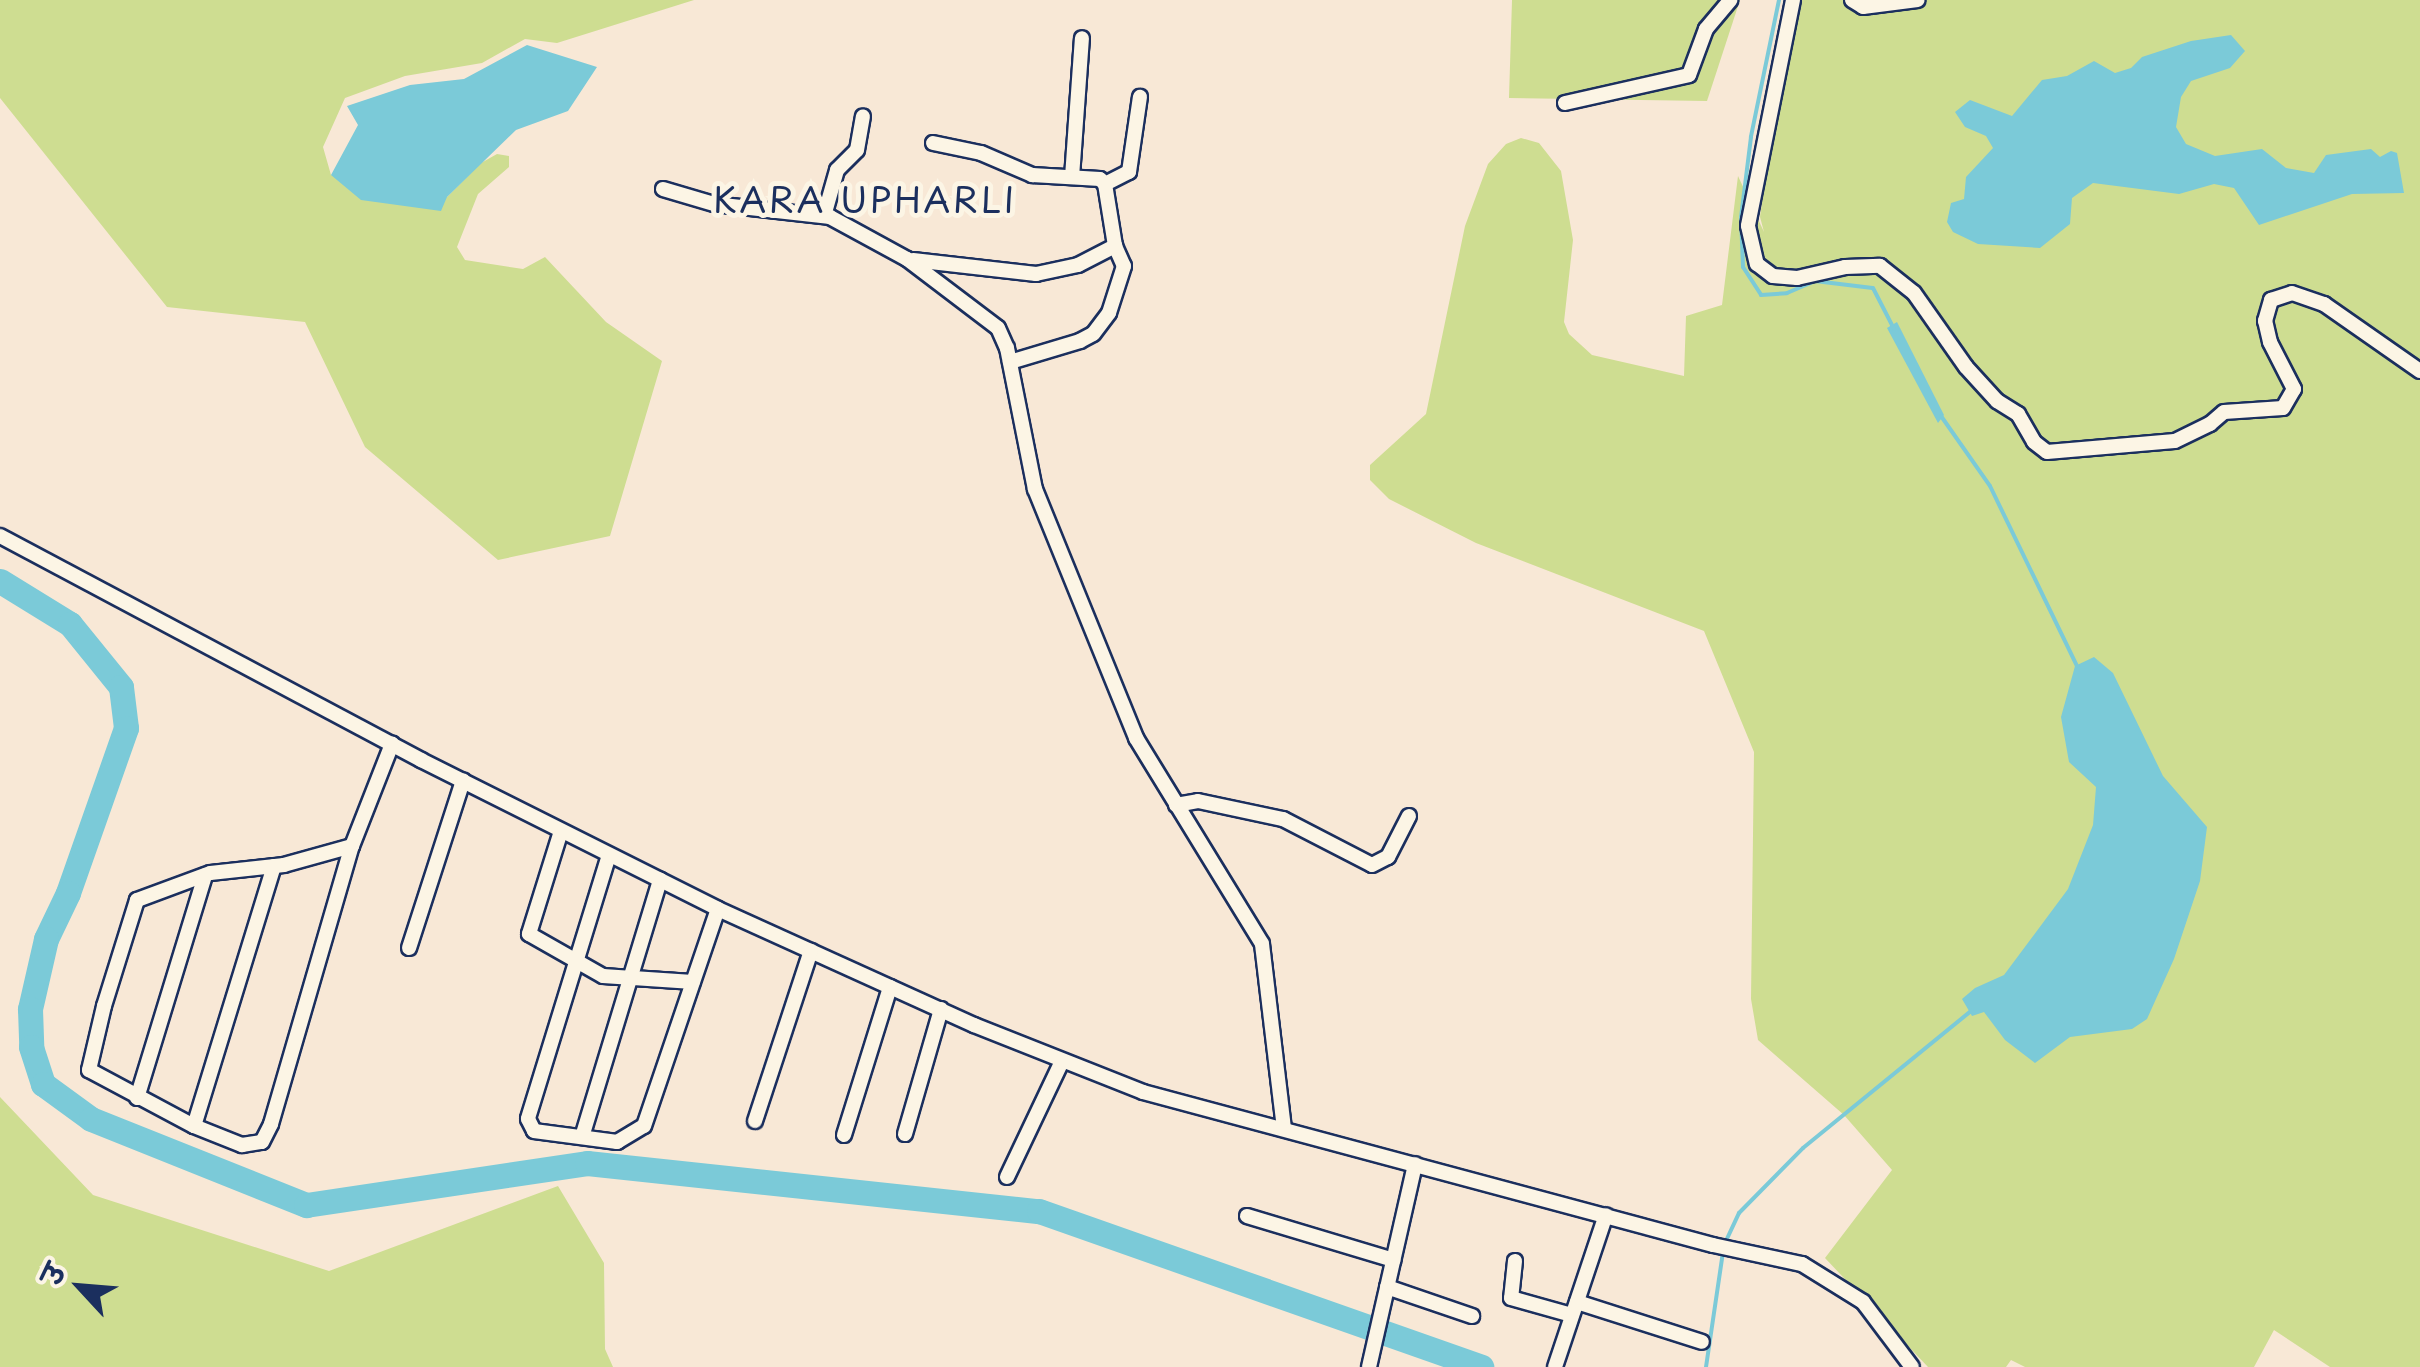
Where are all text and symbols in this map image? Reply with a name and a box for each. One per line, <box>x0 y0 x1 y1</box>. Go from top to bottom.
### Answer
district label: KARA UPHARLI <box>714 178 1016 220</box>
north arrow <box>30 1237 130 1337</box>
text: उ <box>29 1256 76 1291</box>

